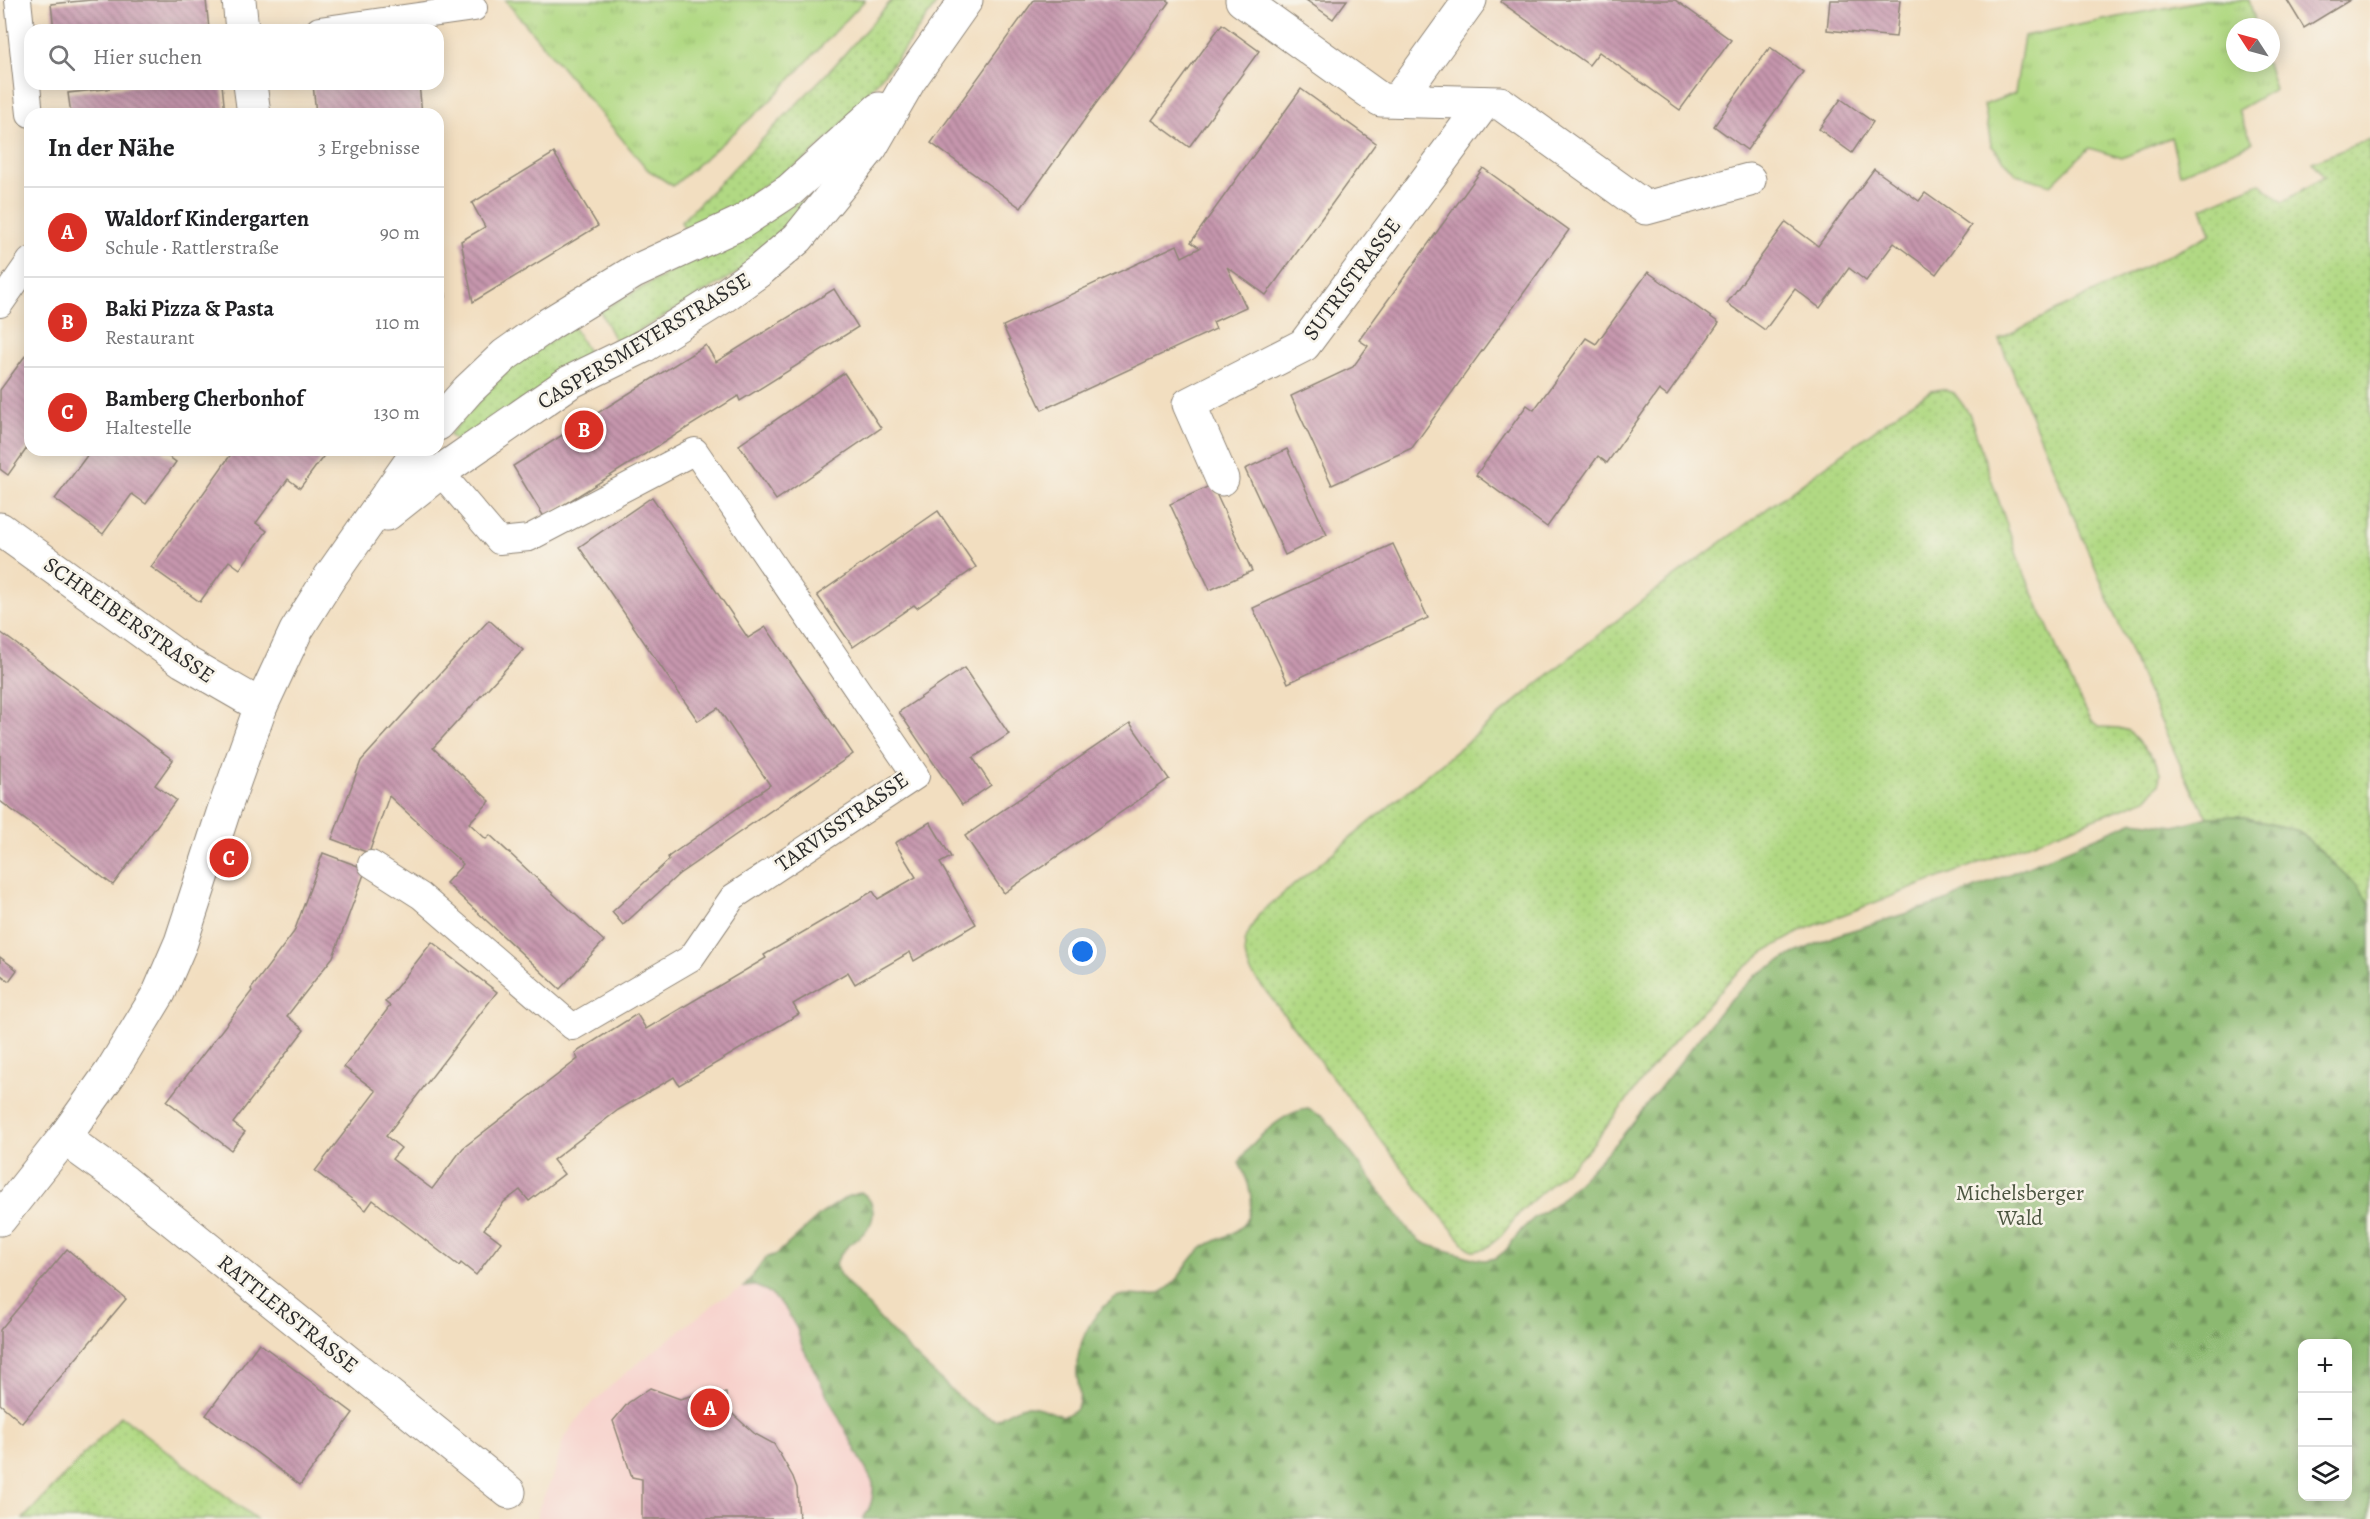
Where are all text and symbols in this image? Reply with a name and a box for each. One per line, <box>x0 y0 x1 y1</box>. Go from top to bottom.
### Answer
north arrow <box>2226 18 2280 72</box>
search box <box>24 24 444 90</box>
icon: search <box>45 41 78 74</box>
text: Hier suchen <box>93 42 202 72</box>
text: In der Nähe <box>48 130 175 165</box>
text: 3 Ergebnisse <box>318 134 420 161</box>
text: Waldorf Kindergarten <box>105 204 309 234</box>
street label: SUTRISTRASSE <box>1296 212 1408 346</box>
text: A <box>61 219 74 246</box>
text: 90 m <box>380 219 420 246</box>
text: Schule · Rattlerstraße <box>105 234 279 261</box>
street label: CASPERSMEYERSTRASSE <box>532 265 756 417</box>
text: Baki Pizza & Pasta <box>105 294 274 324</box>
text: B <box>61 309 74 336</box>
text: 110 m <box>375 309 420 336</box>
text: Restaurant <box>105 324 195 351</box>
text: Bamberg Cherbonhof <box>105 384 304 414</box>
text: C <box>61 399 74 426</box>
text: 130 m <box>374 399 420 426</box>
pin: B <box>564 408 604 452</box>
text: Haltestelle <box>105 414 192 441</box>
street label: SCHREIBERSTRASSE <box>38 550 220 690</box>
street label: TARVISSTRASSE <box>769 765 915 879</box>
pin: C <box>210 836 248 880</box>
your location <box>1068 937 1097 966</box>
park label: Michelsberger Wald <box>1956 1178 2084 1233</box>
street label: RATTLERSTRASSE <box>211 1248 365 1380</box>
map controls <box>2298 1339 2352 1501</box>
button: + <box>2298 1339 2352 1393</box>
pin: A <box>690 1386 730 1430</box>
button: − <box>2298 1393 2352 1447</box>
button: layers <box>2298 1447 2352 1501</box>

